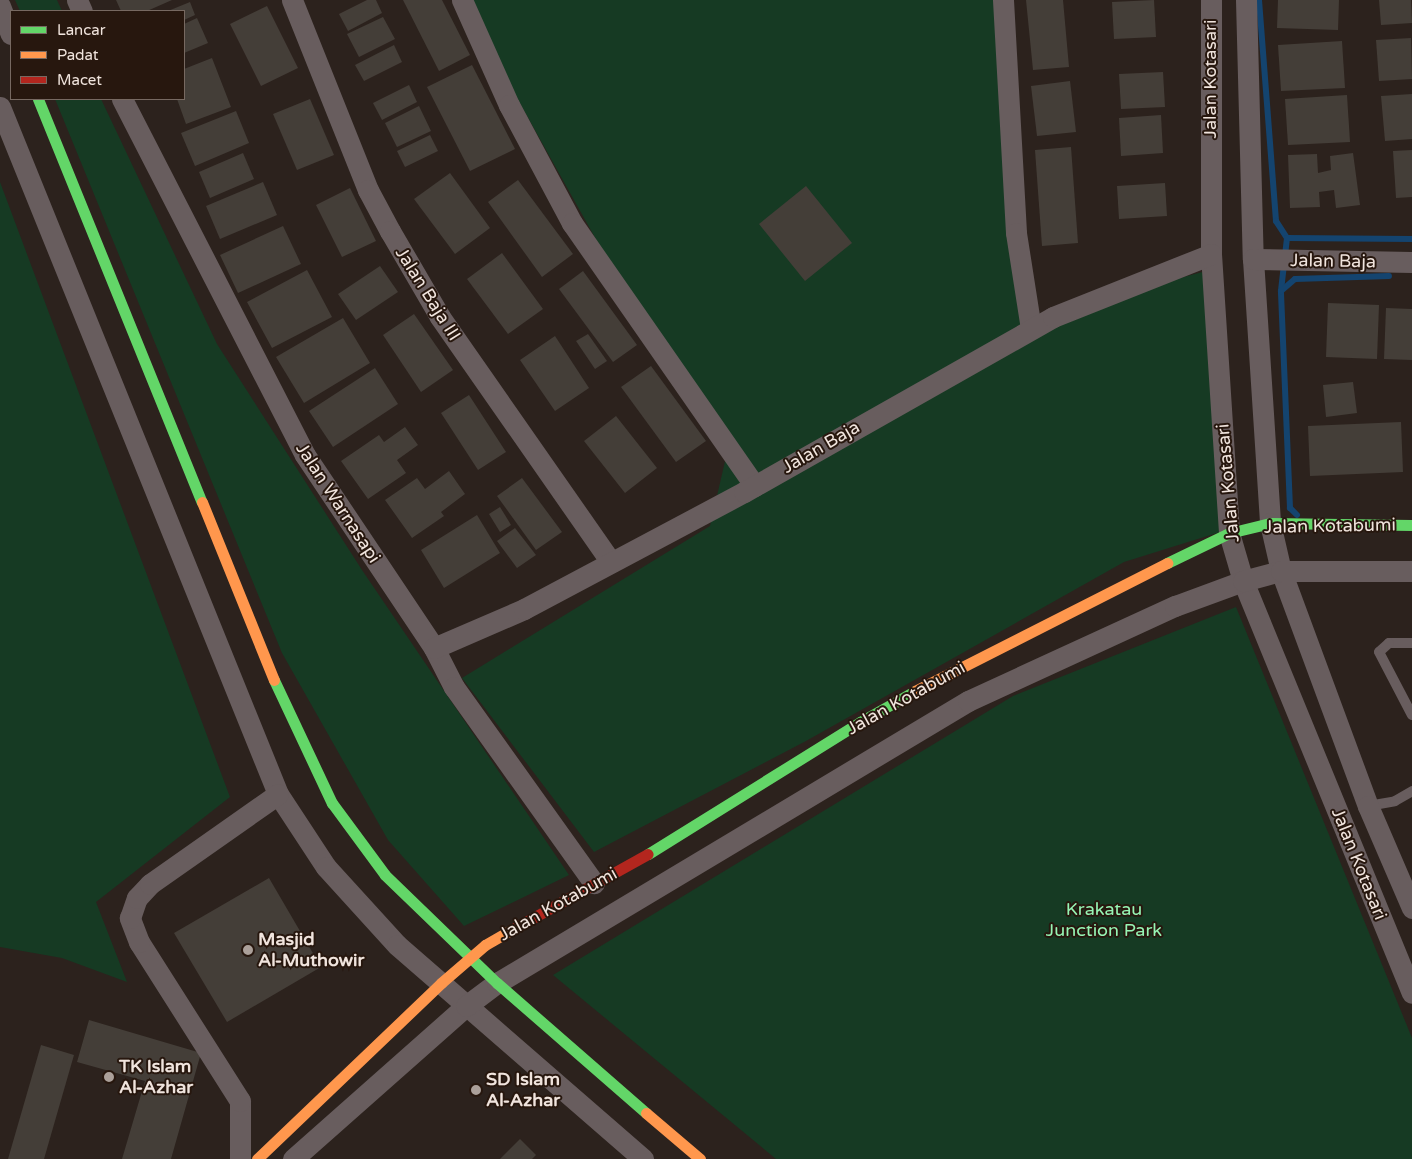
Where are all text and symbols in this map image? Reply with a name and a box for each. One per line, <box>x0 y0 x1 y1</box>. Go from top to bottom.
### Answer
legend <box>10 10 185 100</box>
street label: Jalan Kotasari <box>1199 20 1221 138</box>
text: Lancar <box>57 21 105 39</box>
text: Padat <box>57 46 99 64</box>
text: Macet <box>57 71 102 89</box>
street label: Jalan Baja III <box>391 243 465 345</box>
street label: Jalan Baja <box>1290 249 1376 273</box>
street label: Jalan Baja <box>778 416 864 478</box>
street label: Jalan Kotasari <box>1212 423 1244 543</box>
street label: Jalan Warnasapi <box>291 439 385 567</box>
street label: Jalan Kotabumi <box>1264 514 1396 538</box>
street label: Jalan Kotabumi <box>843 657 969 739</box>
street label: Jalan Kotasari <box>1327 805 1391 923</box>
street label: Jalan Kotabumi <box>495 863 621 945</box>
park label: Krakatau Junction Park <box>1046 899 1162 942</box>
place label: Masjid Al-Muthowir <box>258 929 364 972</box>
marker: Masjid Al-Muthowir <box>242 944 254 956</box>
place label: TK Islam Al-Azhar <box>119 1056 193 1098</box>
place label: SD Islam Al-Azhar <box>486 1069 560 1112</box>
marker: TK Islam Al-Azhar <box>103 1071 115 1083</box>
marker: SD Islam Al-Azhar <box>470 1084 482 1096</box>

